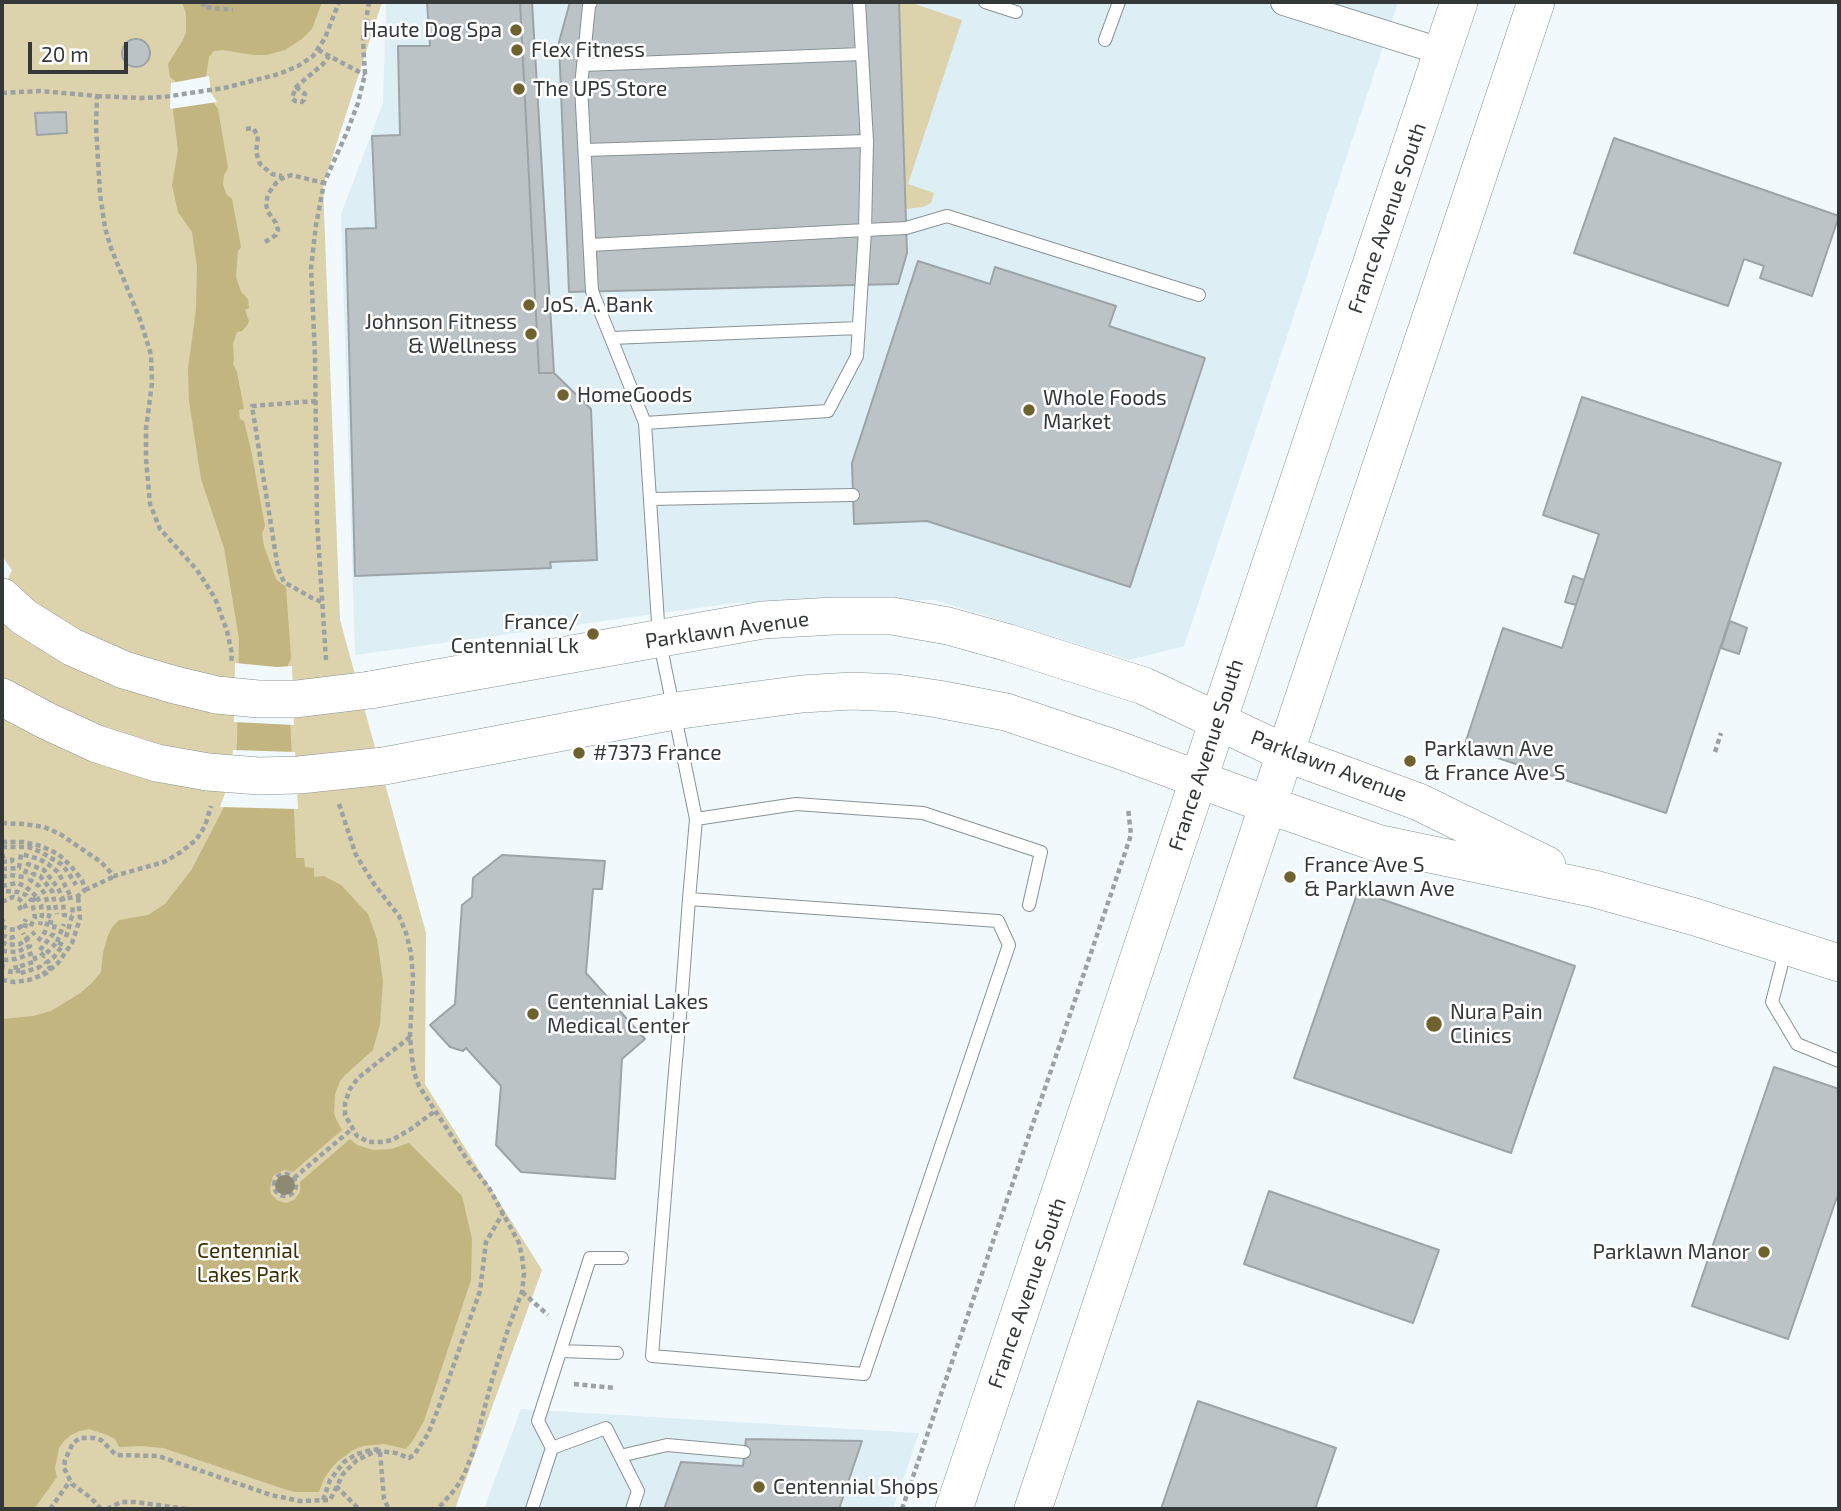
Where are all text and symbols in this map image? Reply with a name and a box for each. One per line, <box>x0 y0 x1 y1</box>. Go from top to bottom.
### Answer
place label: Haute Dog Spa <box>363 17 502 43</box>
marker: Haute Dog Spa <box>508 22 524 38</box>
scale bar <box>32 28 131 72</box>
place label: Flex Fitness <box>531 37 645 63</box>
text: 20 m <box>41 41 89 66</box>
marker: Flex Fitness <box>509 42 525 58</box>
place label: The UPS Store <box>533 76 667 102</box>
marker: The UPS Store <box>511 81 527 97</box>
street label: France Avenue South <box>1343 119 1431 317</box>
place label: JoS. A. Bank <box>543 292 653 318</box>
marker: JoS. A. Bank <box>521 297 537 313</box>
place label: Johnson Fitness & Wellness <box>365 309 517 359</box>
marker: Johnson Fitness & Wellness <box>523 326 539 342</box>
place label: HomeGoods <box>577 382 692 408</box>
place label: Whole Foods Market <box>1043 385 1167 435</box>
marker: HomeGoods <box>555 387 571 403</box>
marker: Whole Foods Market <box>1021 402 1037 418</box>
street label: Parklawn Avenue <box>643 606 811 654</box>
place label: France/ Centennial Lk <box>451 609 579 659</box>
marker: France/ Centennial Lk <box>585 626 601 642</box>
street label: France Avenue South <box>1163 656 1249 854</box>
street label: Parklawn Avenue <box>1247 725 1411 807</box>
place label: Parklawn Ave & France Ave S <box>1424 736 1565 786</box>
place label: #7373 France <box>593 740 721 766</box>
marker: #7373 France <box>571 745 587 761</box>
marker: Parklawn Ave & France Ave S <box>1402 753 1418 769</box>
place label: France Ave S & Parklawn Ave <box>1304 852 1455 902</box>
marker: France Ave S & Parklawn Ave <box>1282 869 1298 885</box>
place label: Centennial Lakes Medical Center <box>547 989 708 1039</box>
place label: Nura Pain Clinics <box>1450 999 1543 1049</box>
marker: Centennial Lakes Medical Center <box>525 1006 541 1022</box>
marker: Nura Pain Clinics <box>1424 1014 1444 1034</box>
street label: France Avenue South <box>983 1194 1071 1392</box>
park label: Centennial Lakes Park <box>197 1238 299 1288</box>
place label: Parklawn Manor <box>1593 1239 1750 1265</box>
marker: Parklawn Manor <box>1756 1244 1772 1260</box>
place label: Centennial Shops <box>773 1474 939 1500</box>
marker: Centennial Shops <box>751 1479 767 1495</box>

